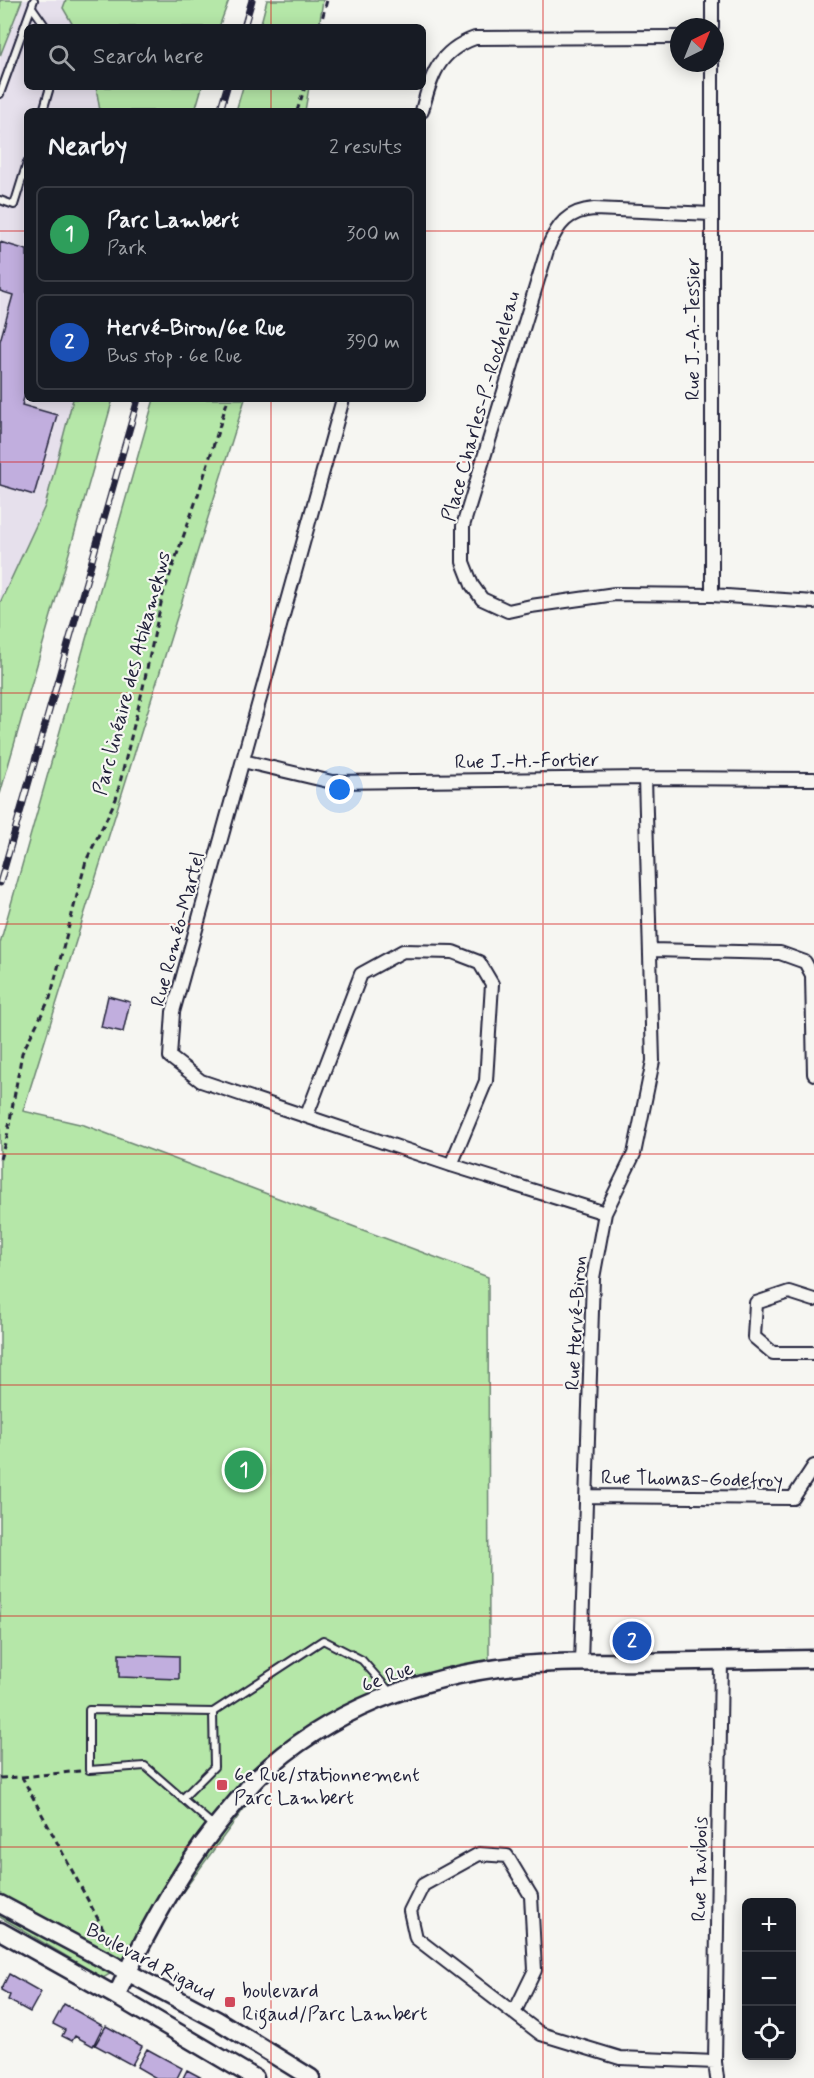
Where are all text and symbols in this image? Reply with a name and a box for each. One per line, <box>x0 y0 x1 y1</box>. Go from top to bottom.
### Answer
north arrow <box>670 18 724 72</box>
search box <box>24 24 426 90</box>
icon: search <box>45 41 78 74</box>
text: Search here <box>93 43 204 71</box>
text: Nearby <box>48 130 127 164</box>
text: 2 results <box>329 134 402 161</box>
text: Parc Lambert <box>107 207 239 235</box>
text: 1 <box>65 221 74 248</box>
text: 300 m <box>346 221 400 248</box>
text: Park <box>107 235 147 262</box>
street label: Rue J.-A.-Tessier <box>680 257 707 401</box>
street label: Place Charles-P.-Rocheleau <box>436 288 527 525</box>
text: Hervé-Biron/6e Rue <box>107 315 286 343</box>
text: 2 <box>65 329 74 356</box>
text: 390 m <box>346 329 400 356</box>
text: Bus stop · 6e Rue <box>107 343 242 370</box>
street label: Parc linéaire des Atikamekws <box>87 548 178 798</box>
street label: Rue J.-H.-Fortier <box>454 747 600 776</box>
your location <box>325 775 354 804</box>
street label: Rue Roméo-Martel <box>145 849 212 1010</box>
street label: Rue Hervé-Biron <box>559 1255 594 1391</box>
pin: 1 <box>224 1448 264 1492</box>
street label: Rue Thomas-Godefroy <box>601 1464 783 1495</box>
pin: 2 <box>612 1618 652 1664</box>
street label: 6e Rue <box>358 1655 417 1700</box>
place label: 6e Rue/stationnement Parc Lambert <box>234 1762 420 1812</box>
marker: 6e Rue/stationnement Parc Lambert <box>215 1778 229 1792</box>
street label: Rue Tavibois <box>686 1816 715 1922</box>
map controls <box>742 1898 796 2060</box>
button: + <box>742 1898 796 1952</box>
street label: Boulevard Rigaud <box>81 1917 220 2008</box>
button: − <box>742 1952 796 2006</box>
place label: boulevard Rigaud/Parc Lambert <box>242 1978 428 2030</box>
marker: boulevard Rigaud/Parc Lambert <box>223 1995 237 2009</box>
button: locate <box>742 2006 796 2060</box>

